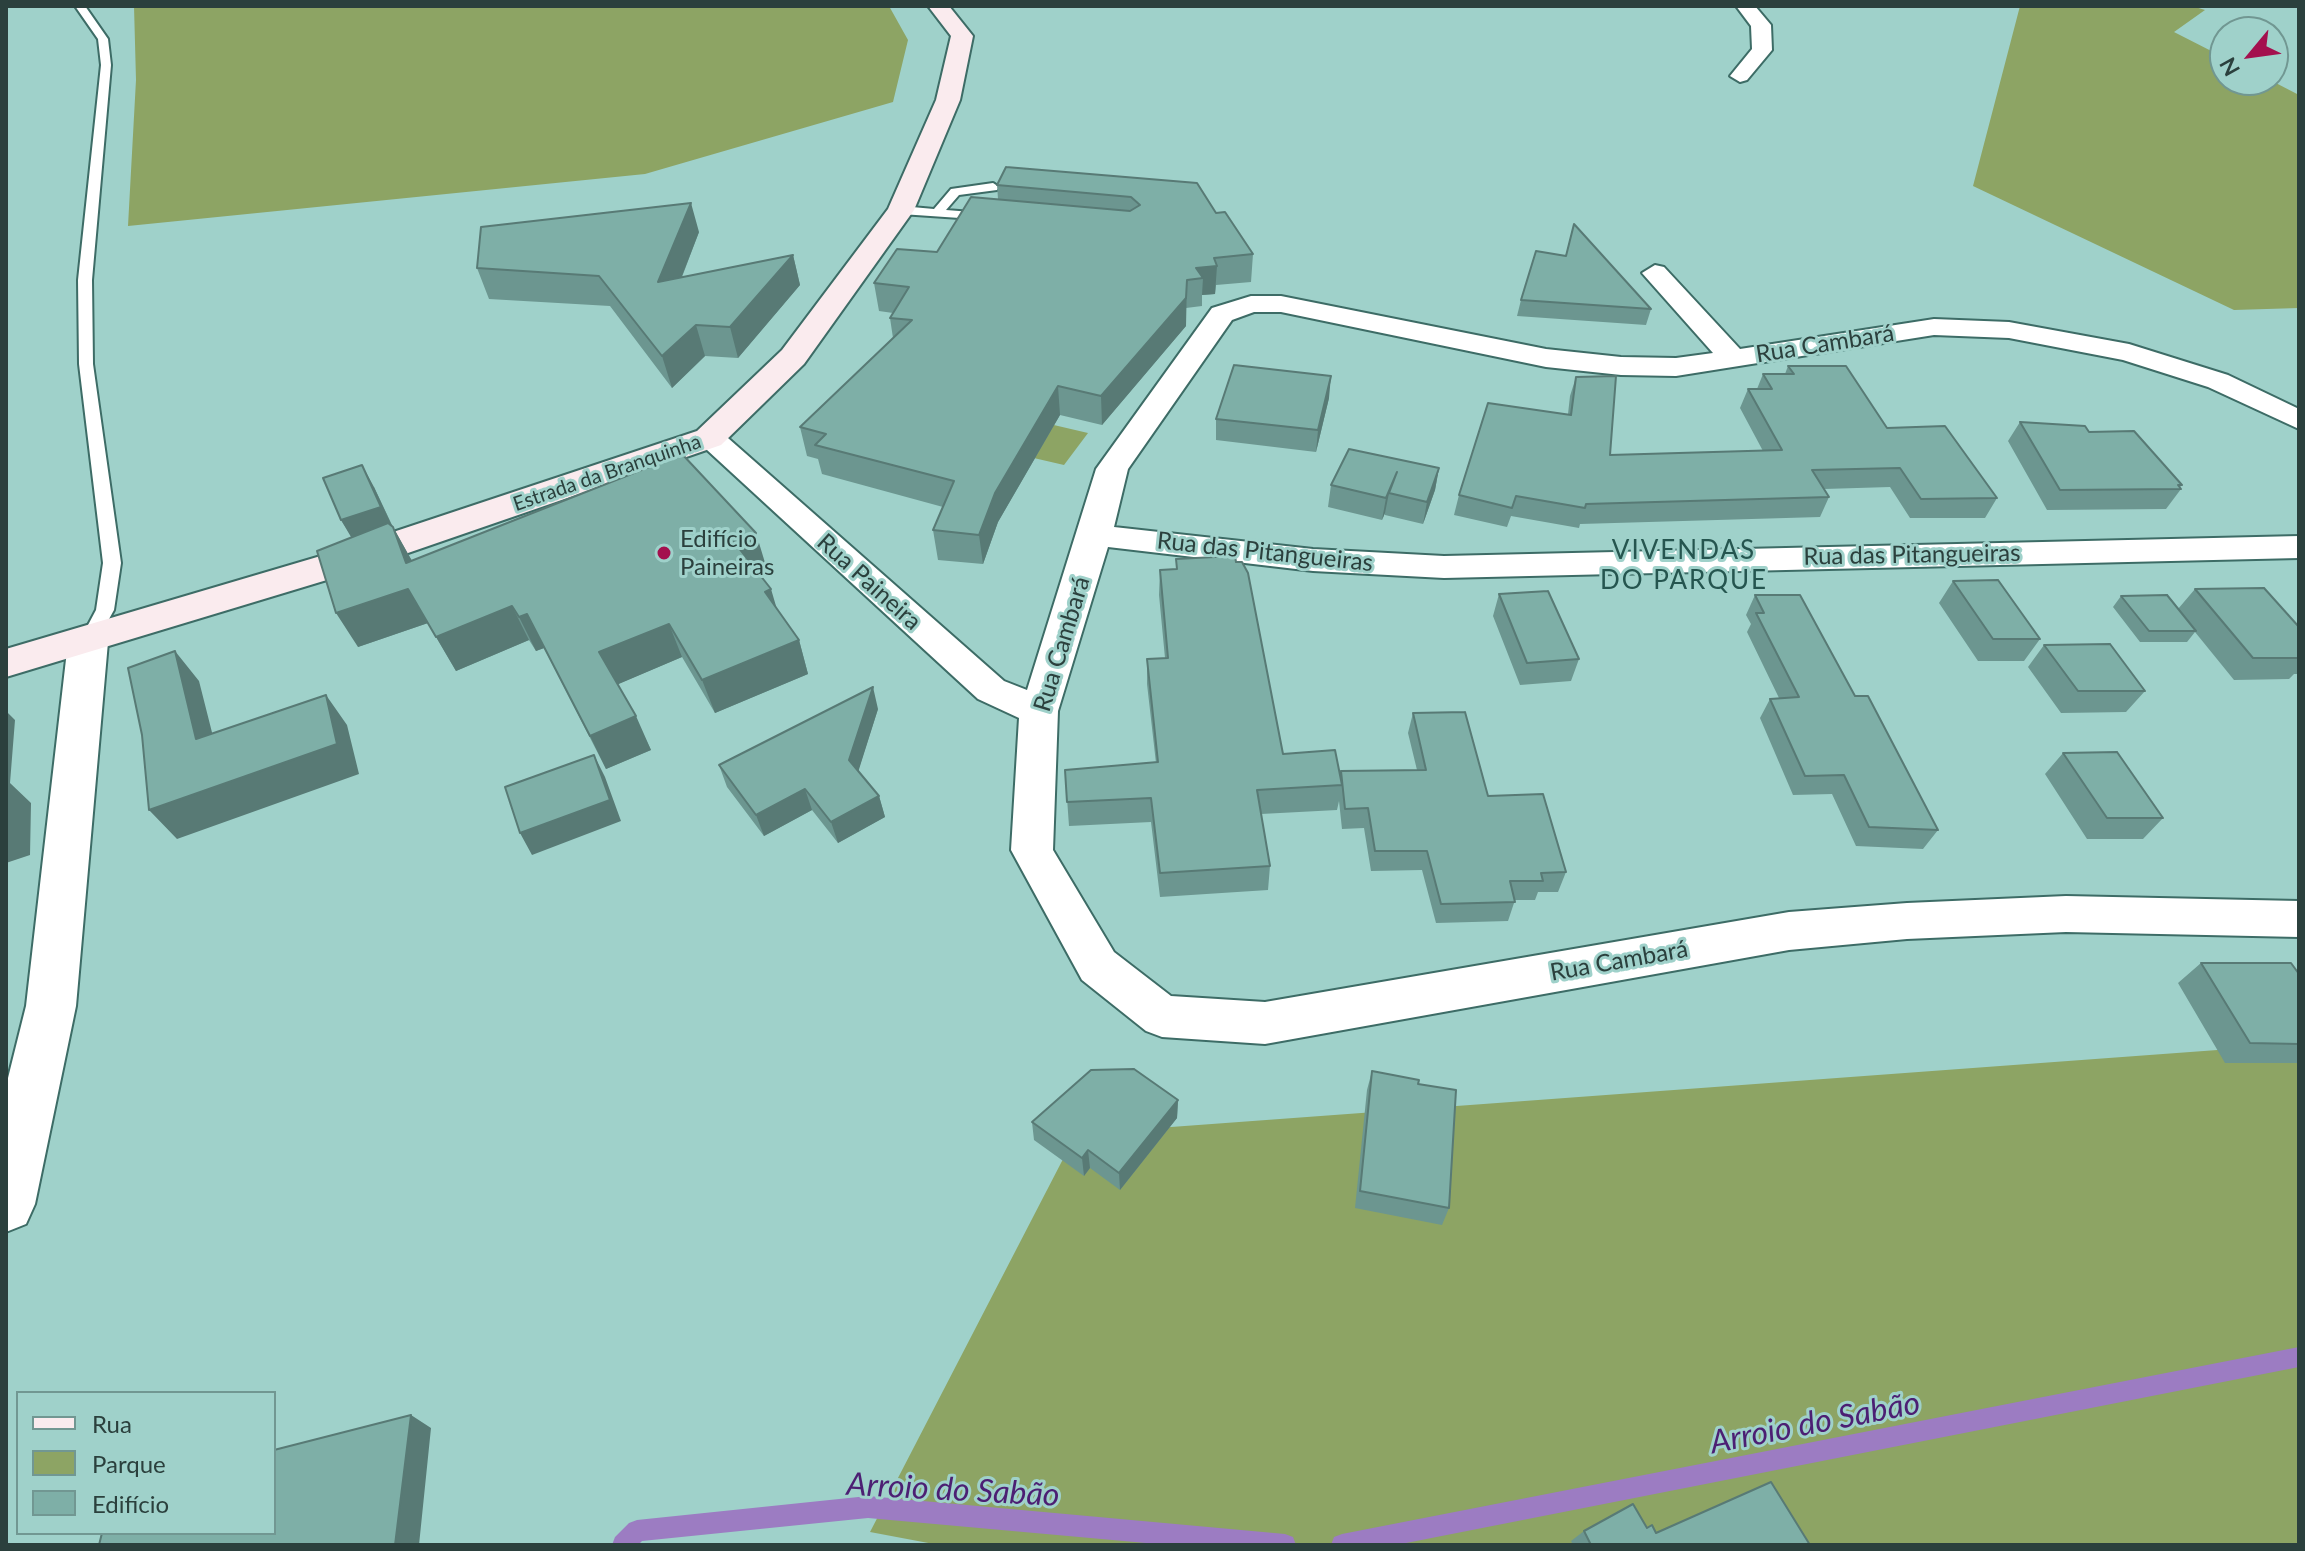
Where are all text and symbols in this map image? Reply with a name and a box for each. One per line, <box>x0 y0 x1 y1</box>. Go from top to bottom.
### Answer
north arrow <box>2209 16 2289 96</box>
text: N <box>2213 53 2245 81</box>
street label: Rua Cambará <box>1754 319 1896 369</box>
street label: Estrada da Branquinha <box>510 430 704 516</box>
place label: Edifício Paineiras <box>680 525 774 581</box>
street label: Rua das Pitangueiras <box>1156 526 1374 578</box>
street label: Rua Paineira <box>811 528 927 636</box>
district label: VIVENDAS DO PARQUE <box>1600 535 1768 596</box>
street label: Rua das Pitangueiras <box>1803 539 2021 571</box>
marker: Edifício Paineiras <box>655 544 673 562</box>
street label: Rua Cambará <box>1028 573 1096 715</box>
street label: Rua Cambará <box>1548 935 1690 987</box>
water label: Arroio do Sabão <box>1707 1384 1923 1462</box>
legend <box>16 1391 276 1535</box>
text: Rua <box>92 1409 132 1438</box>
text: Parque <box>92 1449 166 1478</box>
water label: Arroio do Sabão <box>846 1465 1060 1515</box>
text: Edifício <box>92 1489 169 1518</box>

